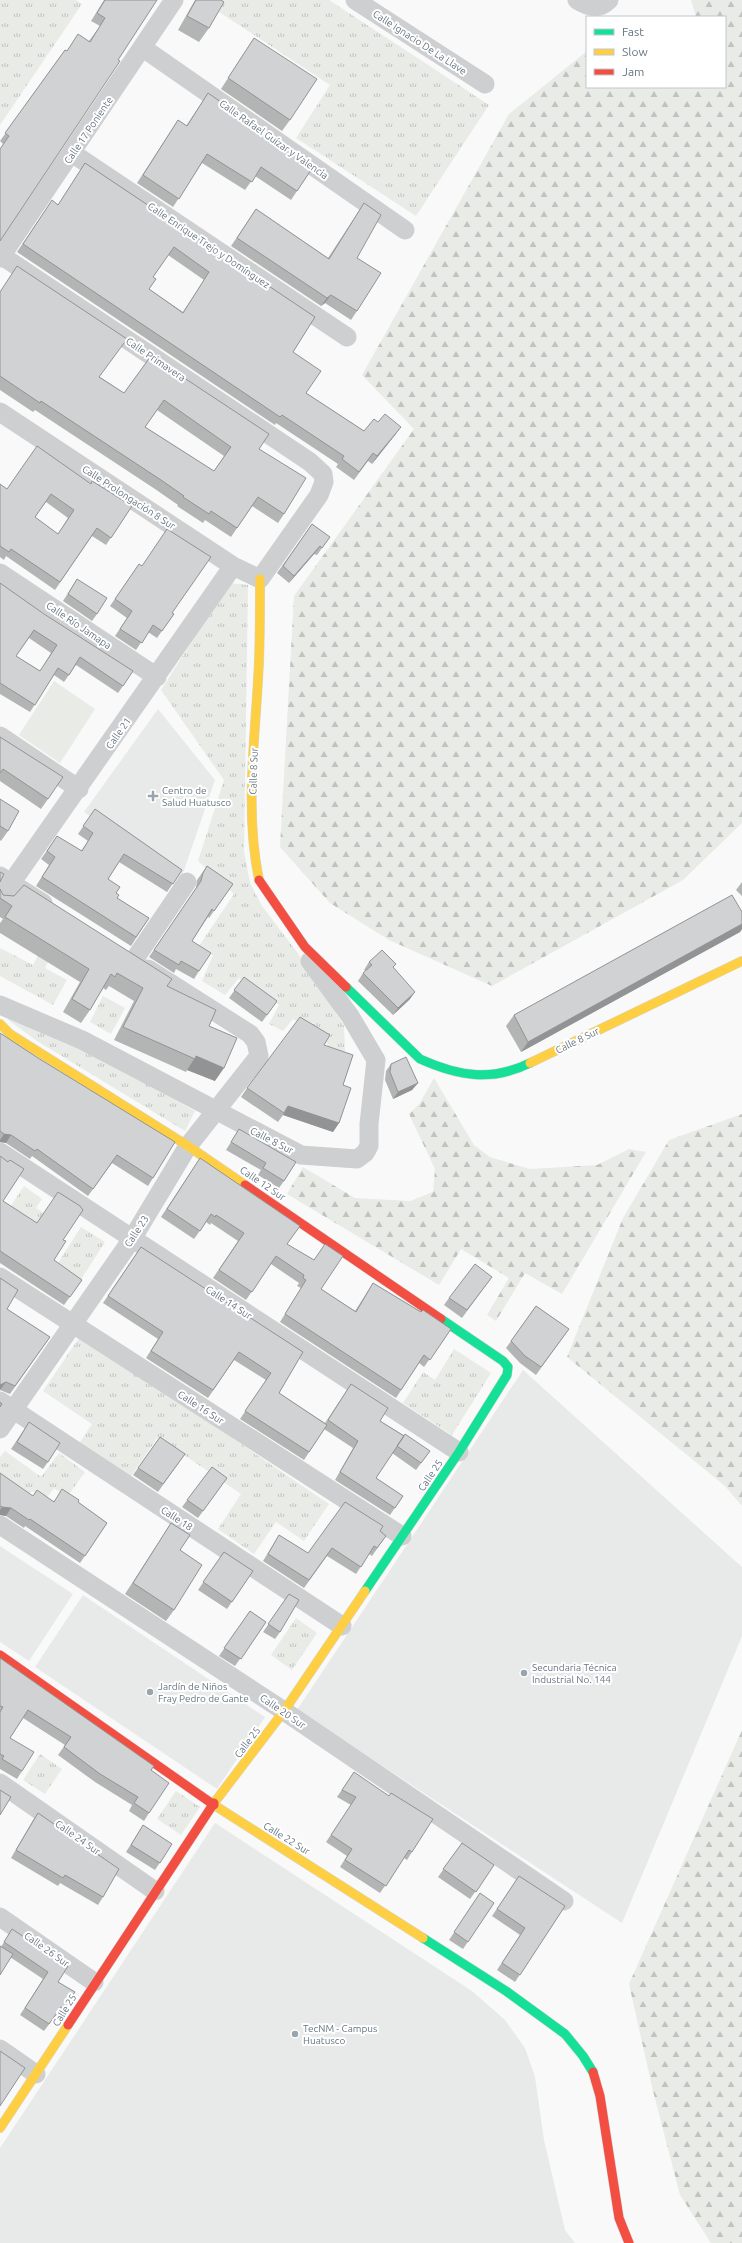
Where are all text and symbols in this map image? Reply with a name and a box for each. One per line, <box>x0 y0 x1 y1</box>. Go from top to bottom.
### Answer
street label: Calle Ignacio De La Llave <box>371 8 469 77</box>
legend <box>586 16 726 88</box>
text: Fast <box>622 25 644 38</box>
text: Slow <box>622 45 648 58</box>
text: Jam <box>622 65 644 78</box>
street label: Calle 17 Poniente <box>62 95 115 166</box>
street label: Calle Rafael Guízar y Valencia <box>217 98 330 181</box>
street label: Calle Enrique Trejo y Domínguez <box>146 200 272 291</box>
street label: Calle Primavera <box>124 335 188 383</box>
street label: Calle Prolongación 8 Sur <box>80 463 177 532</box>
street label: Calle Río Jamapa <box>44 600 113 651</box>
street label: Calle 21 <box>104 716 133 751</box>
street label: Calle 8 Sur <box>247 747 260 795</box>
place label: Centro de Salud Huatusco <box>162 785 231 808</box>
marker: Centro de Salud Huatusco <box>147 790 159 802</box>
street label: Calle 8 Sur <box>554 1025 601 1056</box>
street label: Calle 8 Sur <box>248 1125 295 1156</box>
street label: Calle 12 Sur <box>238 1164 288 1203</box>
street label: Calle 23 <box>122 1213 151 1249</box>
street label: Calle 14 Sur <box>204 1283 254 1321</box>
street label: Calle 16 Sur <box>176 1388 226 1426</box>
street label: Calle 25 <box>416 1457 445 1493</box>
street label: Calle 18 <box>159 1504 195 1533</box>
place label: Secundaria Técnica Industrial No. 144 <box>532 1662 617 1685</box>
marker: Secundaria Técnica Industrial No. 144 <box>519 1668 529 1678</box>
place label: Jardín de Niños Fray Pedro de Gante <box>158 1681 249 1704</box>
marker: Jardín de Niños Fray Pedro de Gante <box>145 1687 155 1697</box>
street label: Calle 20 Sur <box>258 1692 308 1731</box>
street label: Calle 25 <box>232 1725 263 1760</box>
street label: Calle 24 Sur <box>53 1818 103 1857</box>
street label: Calle 22 Sur <box>261 1820 312 1857</box>
street label: Calle 26 Sur <box>22 1930 72 1969</box>
street label: Calle 25 <box>50 1992 79 2028</box>
place label: TecNM - Campus Huatusco <box>303 2023 377 2046</box>
marker: TecNM - Campus Huatusco <box>290 2029 300 2039</box>

